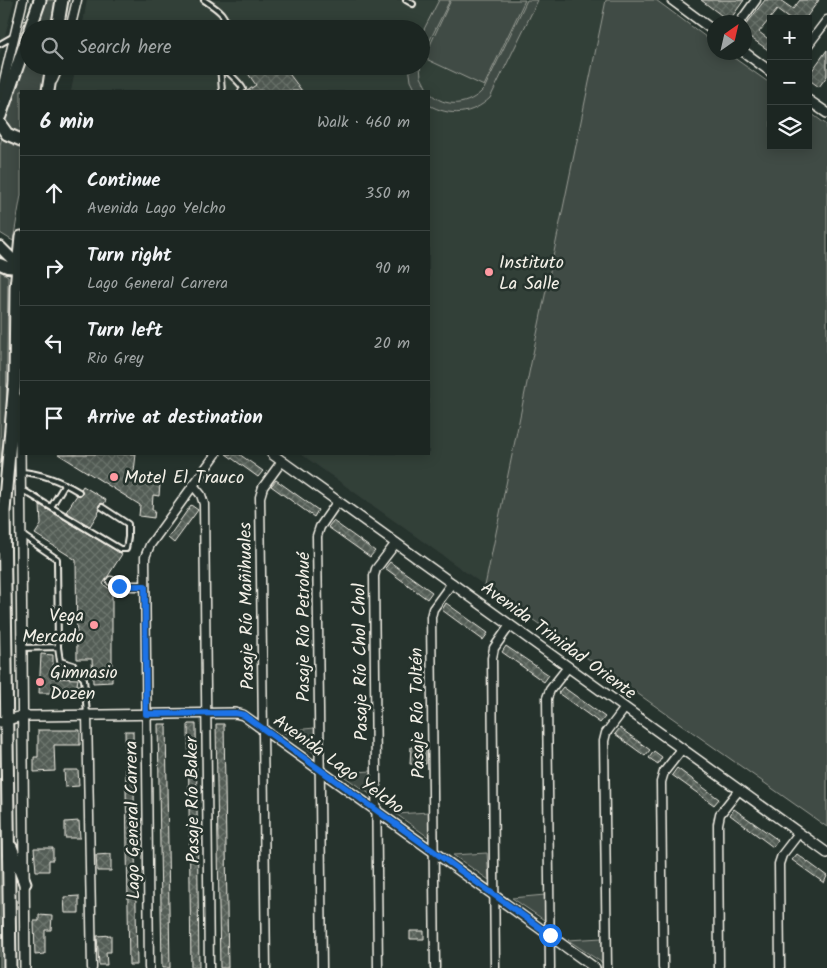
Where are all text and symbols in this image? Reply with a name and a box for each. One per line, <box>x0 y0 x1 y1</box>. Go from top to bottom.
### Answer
north arrow <box>707 15 752 60</box>
map controls <box>767 15 812 150</box>
button: + <box>767 15 812 60</box>
search box <box>20 20 430 75</box>
text: Search here <box>78 33 172 63</box>
icon: search <box>38 34 66 62</box>
button: − <box>767 60 812 105</box>
button: layers <box>767 105 812 150</box>
text: 6 min <box>40 106 94 139</box>
text: Walk · 460 m <box>317 110 410 135</box>
text: Continue <box>87 166 160 196</box>
icon: ahead <box>40 179 68 207</box>
text: 350 m <box>365 181 410 206</box>
text: Avenida Lago Yelcho <box>87 196 226 221</box>
text: Turn right <box>87 241 172 271</box>
place label: Instituto La Salle <box>499 249 564 299</box>
icon: right <box>40 254 68 282</box>
text: 90 m <box>375 256 410 281</box>
marker: Instituto La Salle <box>483 266 495 278</box>
text: Lago General Carrera <box>87 271 228 296</box>
text: Turn left <box>87 316 162 346</box>
icon: left <box>40 329 68 357</box>
text: 20 m <box>374 331 410 356</box>
text: Rio Grey <box>87 346 144 371</box>
text: Arrive at destination <box>87 403 263 433</box>
icon: arrive <box>40 404 68 432</box>
place label: Motel El Trauco <box>124 464 244 493</box>
marker: Motel El Trauco <box>108 471 120 483</box>
street label: Pasaje Río Mañihuales <box>232 522 263 690</box>
street label: Pasaje Río Petrohué <box>290 551 319 702</box>
route end <box>108 575 131 598</box>
street label: Avenida Trinidad Oriente <box>474 575 642 708</box>
street label: Pasaje Río Chol Chol <box>346 582 377 741</box>
place label: Vega Mercado <box>22 602 84 652</box>
marker: Vega Mercado <box>88 619 100 631</box>
street label: Pasaje Río Toltén <box>403 647 434 779</box>
place label: Gimnasio Dozen <box>50 659 118 709</box>
marker: Gimnasio Dozen <box>34 676 46 688</box>
street label: Avenida Lago Yelcho <box>266 708 410 823</box>
street label: Pasaje Río Baker <box>178 735 209 864</box>
street label: Lago General Carrera <box>118 740 149 900</box>
route start <box>539 924 562 947</box>

